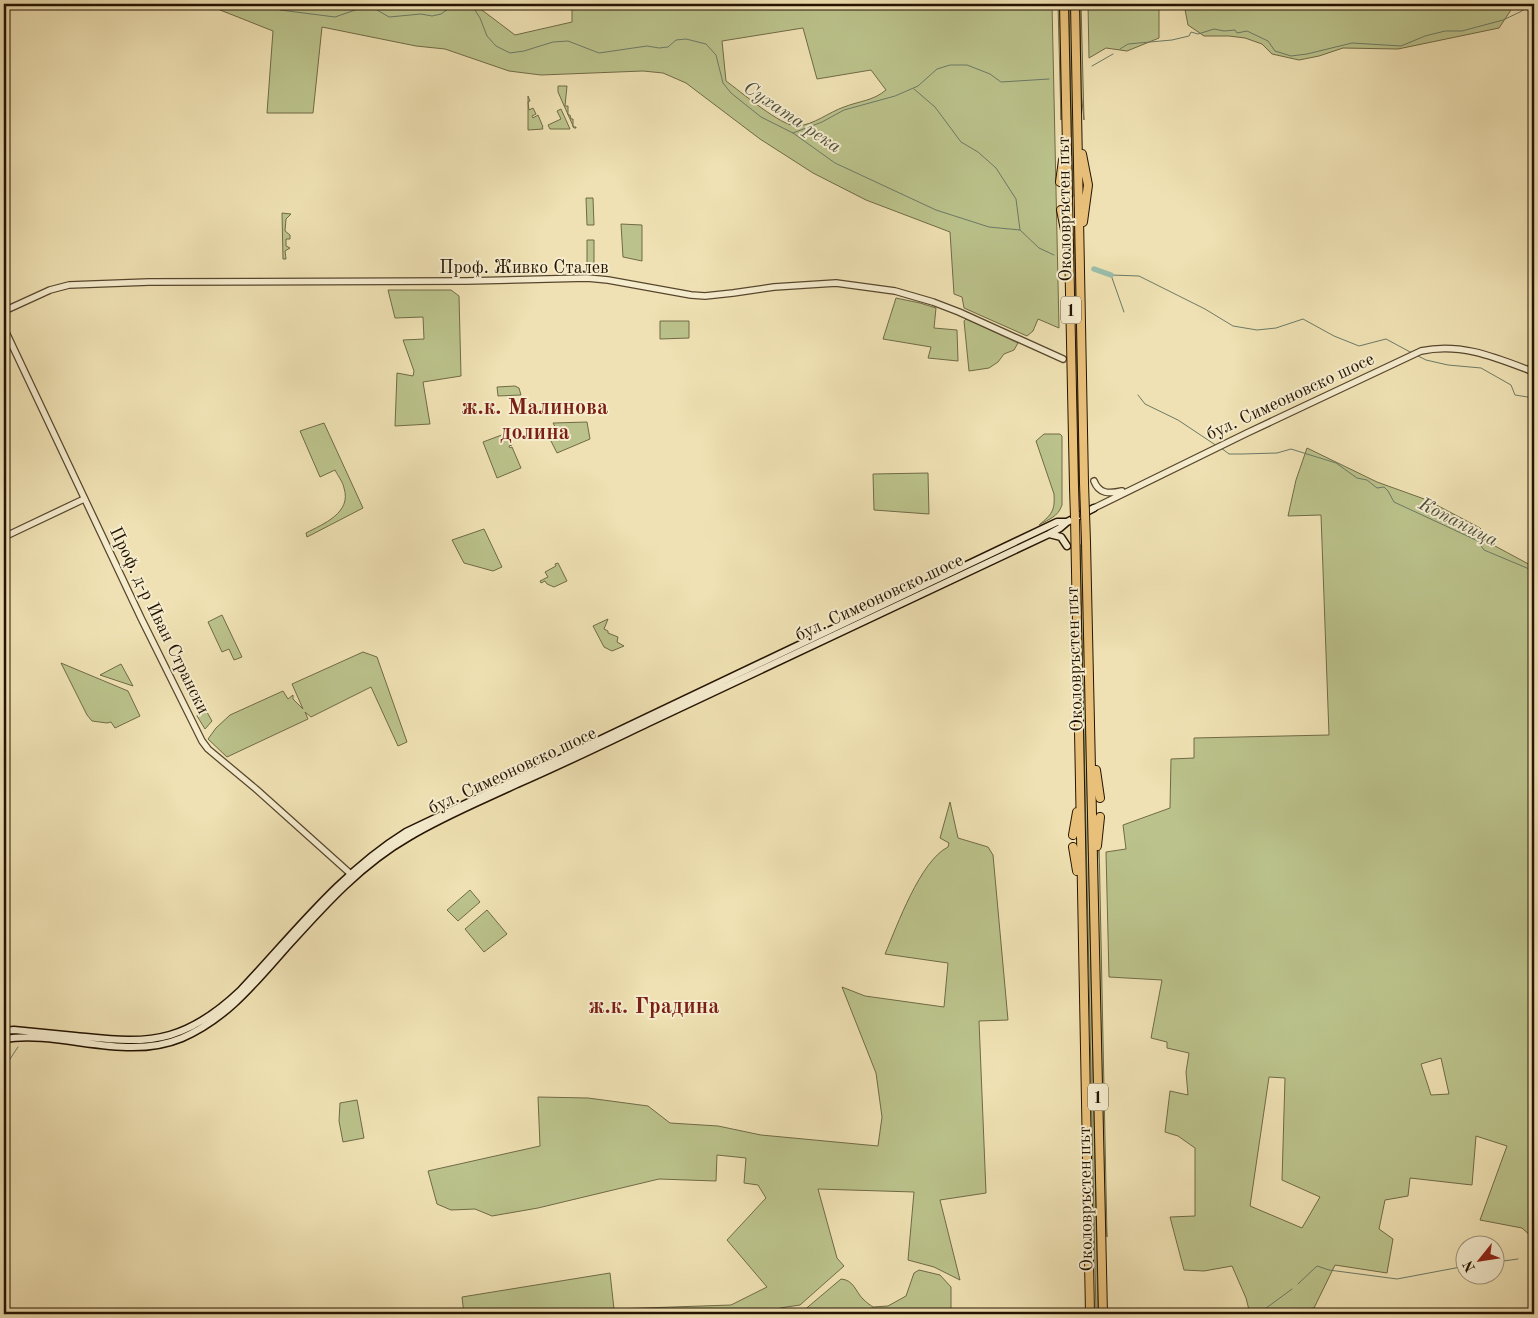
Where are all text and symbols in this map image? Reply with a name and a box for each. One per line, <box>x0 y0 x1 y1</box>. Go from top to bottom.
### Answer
water label: Сухата река <box>740 79 844 157</box>
street label: Околовръстен път <box>1055 136 1075 282</box>
street label: Проф. Живко Сталев <box>439 259 609 278</box>
road number: 1 <box>1061 296 1081 324</box>
street label: бул. Симеоновско шосе <box>1204 350 1377 444</box>
district label: ж.к. Малинова долина <box>462 397 608 444</box>
water label: Копаница <box>1414 495 1500 551</box>
street label: Проф. д-р Иван Странски <box>105 524 212 717</box>
street label: бул. Симеоновско шосе <box>793 551 966 645</box>
street label: Околовръстен път <box>1063 586 1087 732</box>
street label: бул. Симеоновско шосе <box>426 724 599 818</box>
district label: ж.к. Градина <box>589 996 719 1018</box>
road number: 1 <box>1088 1084 1108 1110</box>
street label: Околовръстен път <box>1076 1126 1096 1272</box>
north arrow <box>1456 1236 1506 1286</box>
text: N <box>1461 1258 1478 1274</box>

